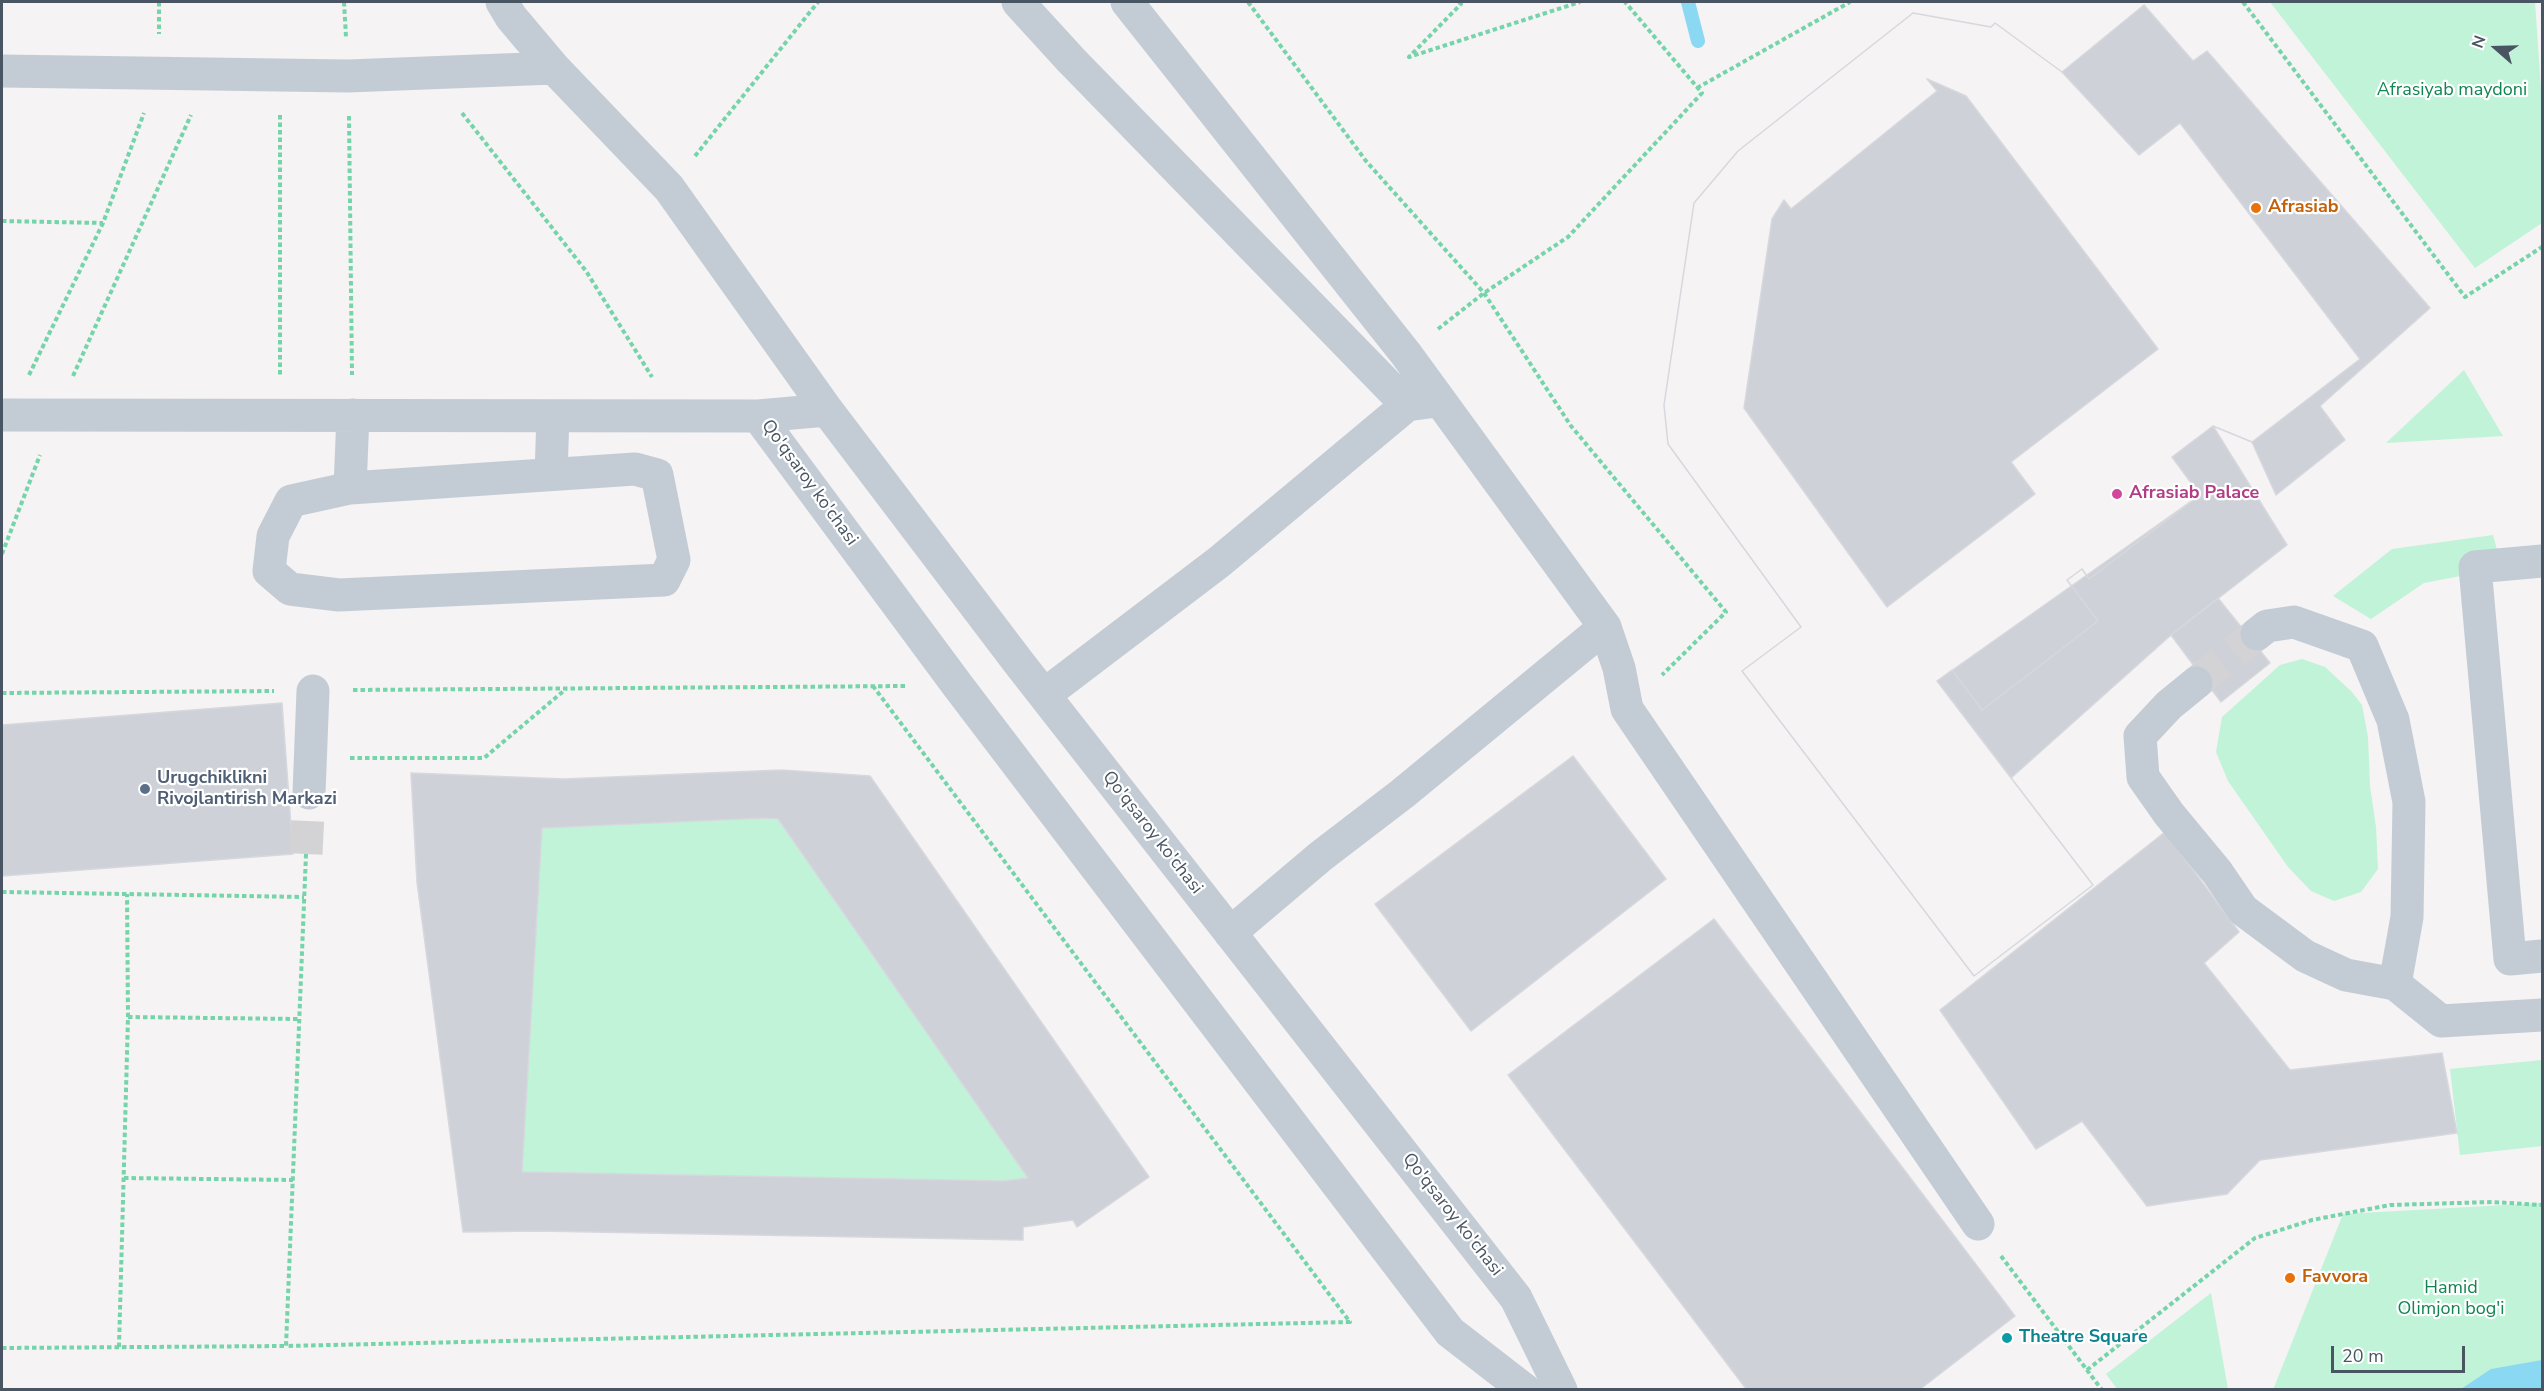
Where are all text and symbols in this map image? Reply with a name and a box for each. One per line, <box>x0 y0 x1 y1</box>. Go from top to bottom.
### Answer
north arrow <box>2466 18 2526 78</box>
text: N <box>2467 32 2491 51</box>
park label: Afrasiyab maydoni <box>2377 80 2527 102</box>
place label: Afrasiab <box>2268 197 2339 219</box>
marker: Afrasiab <box>2249 201 2263 215</box>
street label: Qo'qsaroy ko'chasi <box>756 416 862 550</box>
place label: Afrasiab Palace <box>2129 483 2259 505</box>
marker: Afrasiab Palace <box>2110 487 2124 501</box>
street label: Qo'qsaroy ko'chasi <box>1097 767 1207 899</box>
place label: Urugchiklikni Rivojlantirish Markazi <box>157 768 337 810</box>
marker: Urugchiklikni Rivojlantirish Markazi <box>138 782 152 796</box>
street label: Qo'qsaroy ko'chasi <box>1397 1149 1507 1281</box>
place label: Favvora <box>2302 1267 2368 1289</box>
marker: Favvora <box>2283 1271 2297 1285</box>
park label: Hamid Olimjon bog'i <box>2397 1278 2505 1320</box>
place label: Theatre Square <box>2019 1327 2148 1349</box>
marker: Theatre Square <box>2000 1331 2014 1345</box>
scale bar <box>2334 1334 2468 1372</box>
text: 20 m <box>2342 1344 2384 1368</box>

